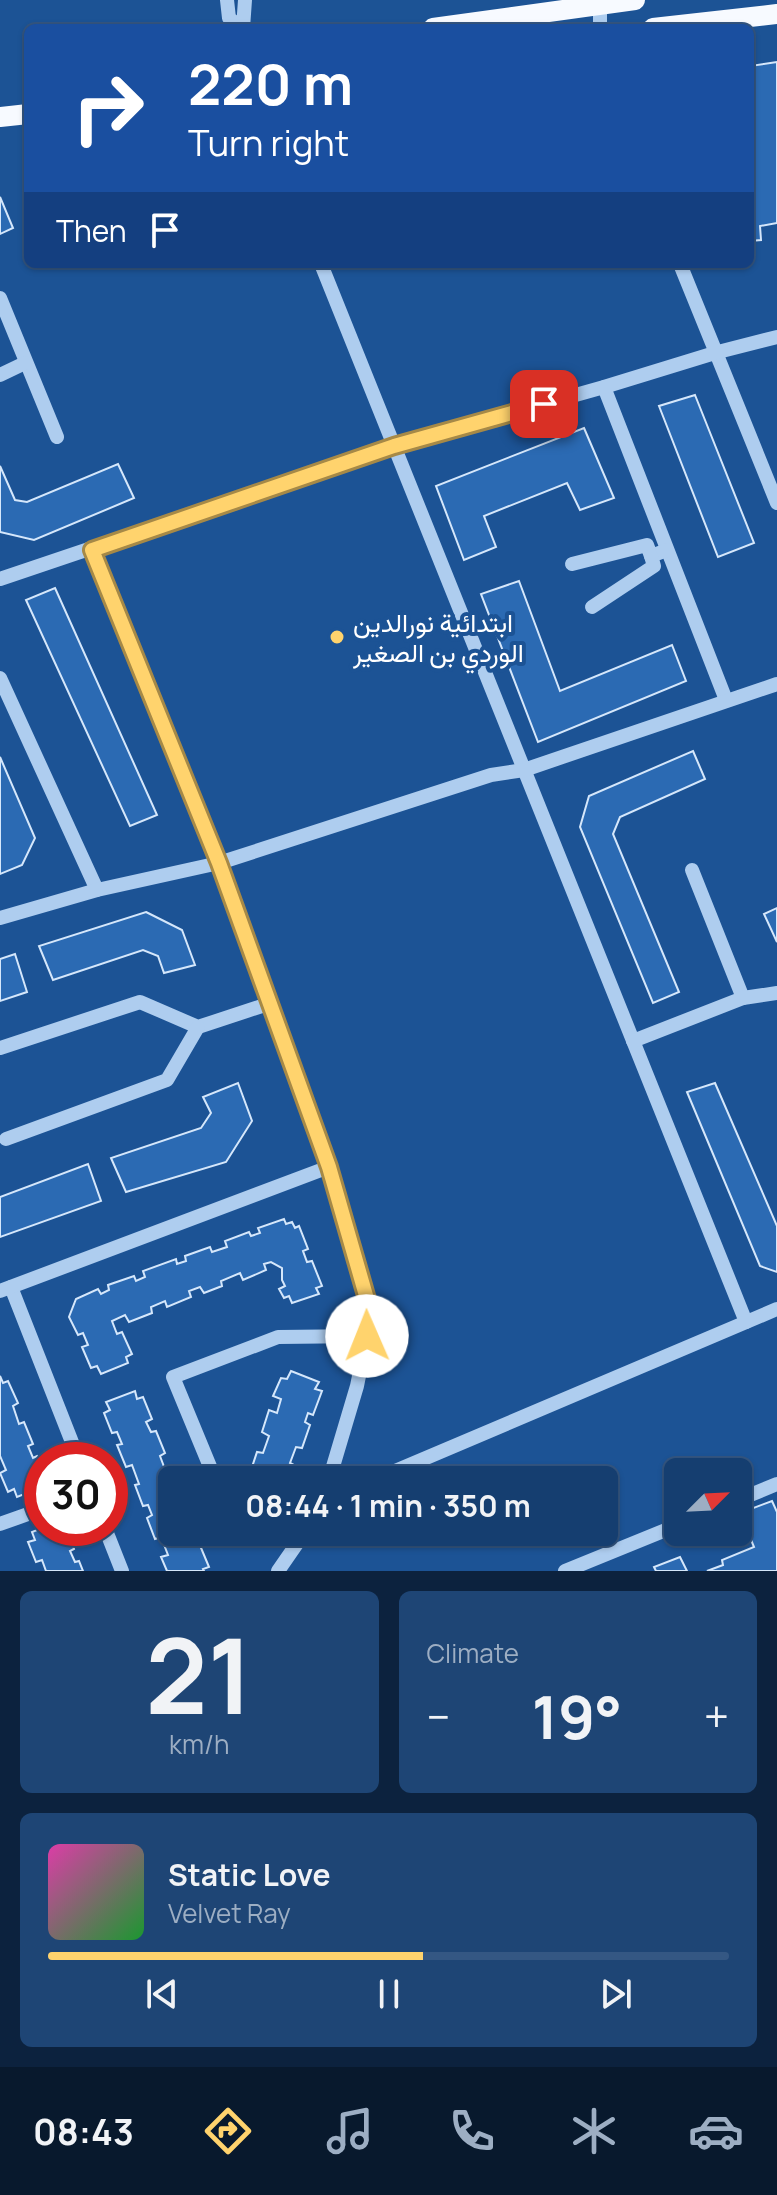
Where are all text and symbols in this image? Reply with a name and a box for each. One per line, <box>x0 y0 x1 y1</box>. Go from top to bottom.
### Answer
text: 220 m <box>188 45 353 122</box>
icon: right <box>56 56 160 160</box>
text: Turn right <box>188 118 349 167</box>
icon: arrive <box>143 208 187 252</box>
text: Then <box>56 210 127 251</box>
pin <box>510 370 578 438</box>
icon: arrive <box>522 382 566 426</box>
place label: ابتدائية نورالدين الوردي بن الصغير <box>352 604 524 674</box>
marker: ابتدائية نورالدين الوردي بن الصغير <box>328 628 346 646</box>
position arrow <box>325 1294 409 1378</box>
speed limit sign: 30 <box>24 1442 128 1546</box>
north arrow <box>664 1458 752 1546</box>
map controls <box>664 1458 752 1546</box>
text: 08:44 · 1 min · 350 m <box>245 1485 531 1526</box>
text: 21 <box>146 1603 253 1745</box>
text: Climate <box>427 1635 519 1671</box>
text: 19° <box>532 1675 622 1757</box>
text: − <box>427 1686 450 1746</box>
text: + <box>704 1686 729 1746</box>
text: km/h <box>169 1726 229 1762</box>
text: Static Love <box>168 1854 331 1895</box>
text: Velvet Ray <box>168 1895 291 1931</box>
icon: previous <box>140 1972 184 2016</box>
icon: pause <box>367 1972 411 2016</box>
icon: next <box>594 1972 638 2016</box>
icon: directions <box>200 2103 256 2159</box>
icon: music <box>322 2103 378 2159</box>
icon: phone <box>444 2103 500 2159</box>
icon: climate <box>566 2103 622 2159</box>
icon: car <box>688 2103 744 2159</box>
text: 08:43 <box>33 2107 134 2156</box>

